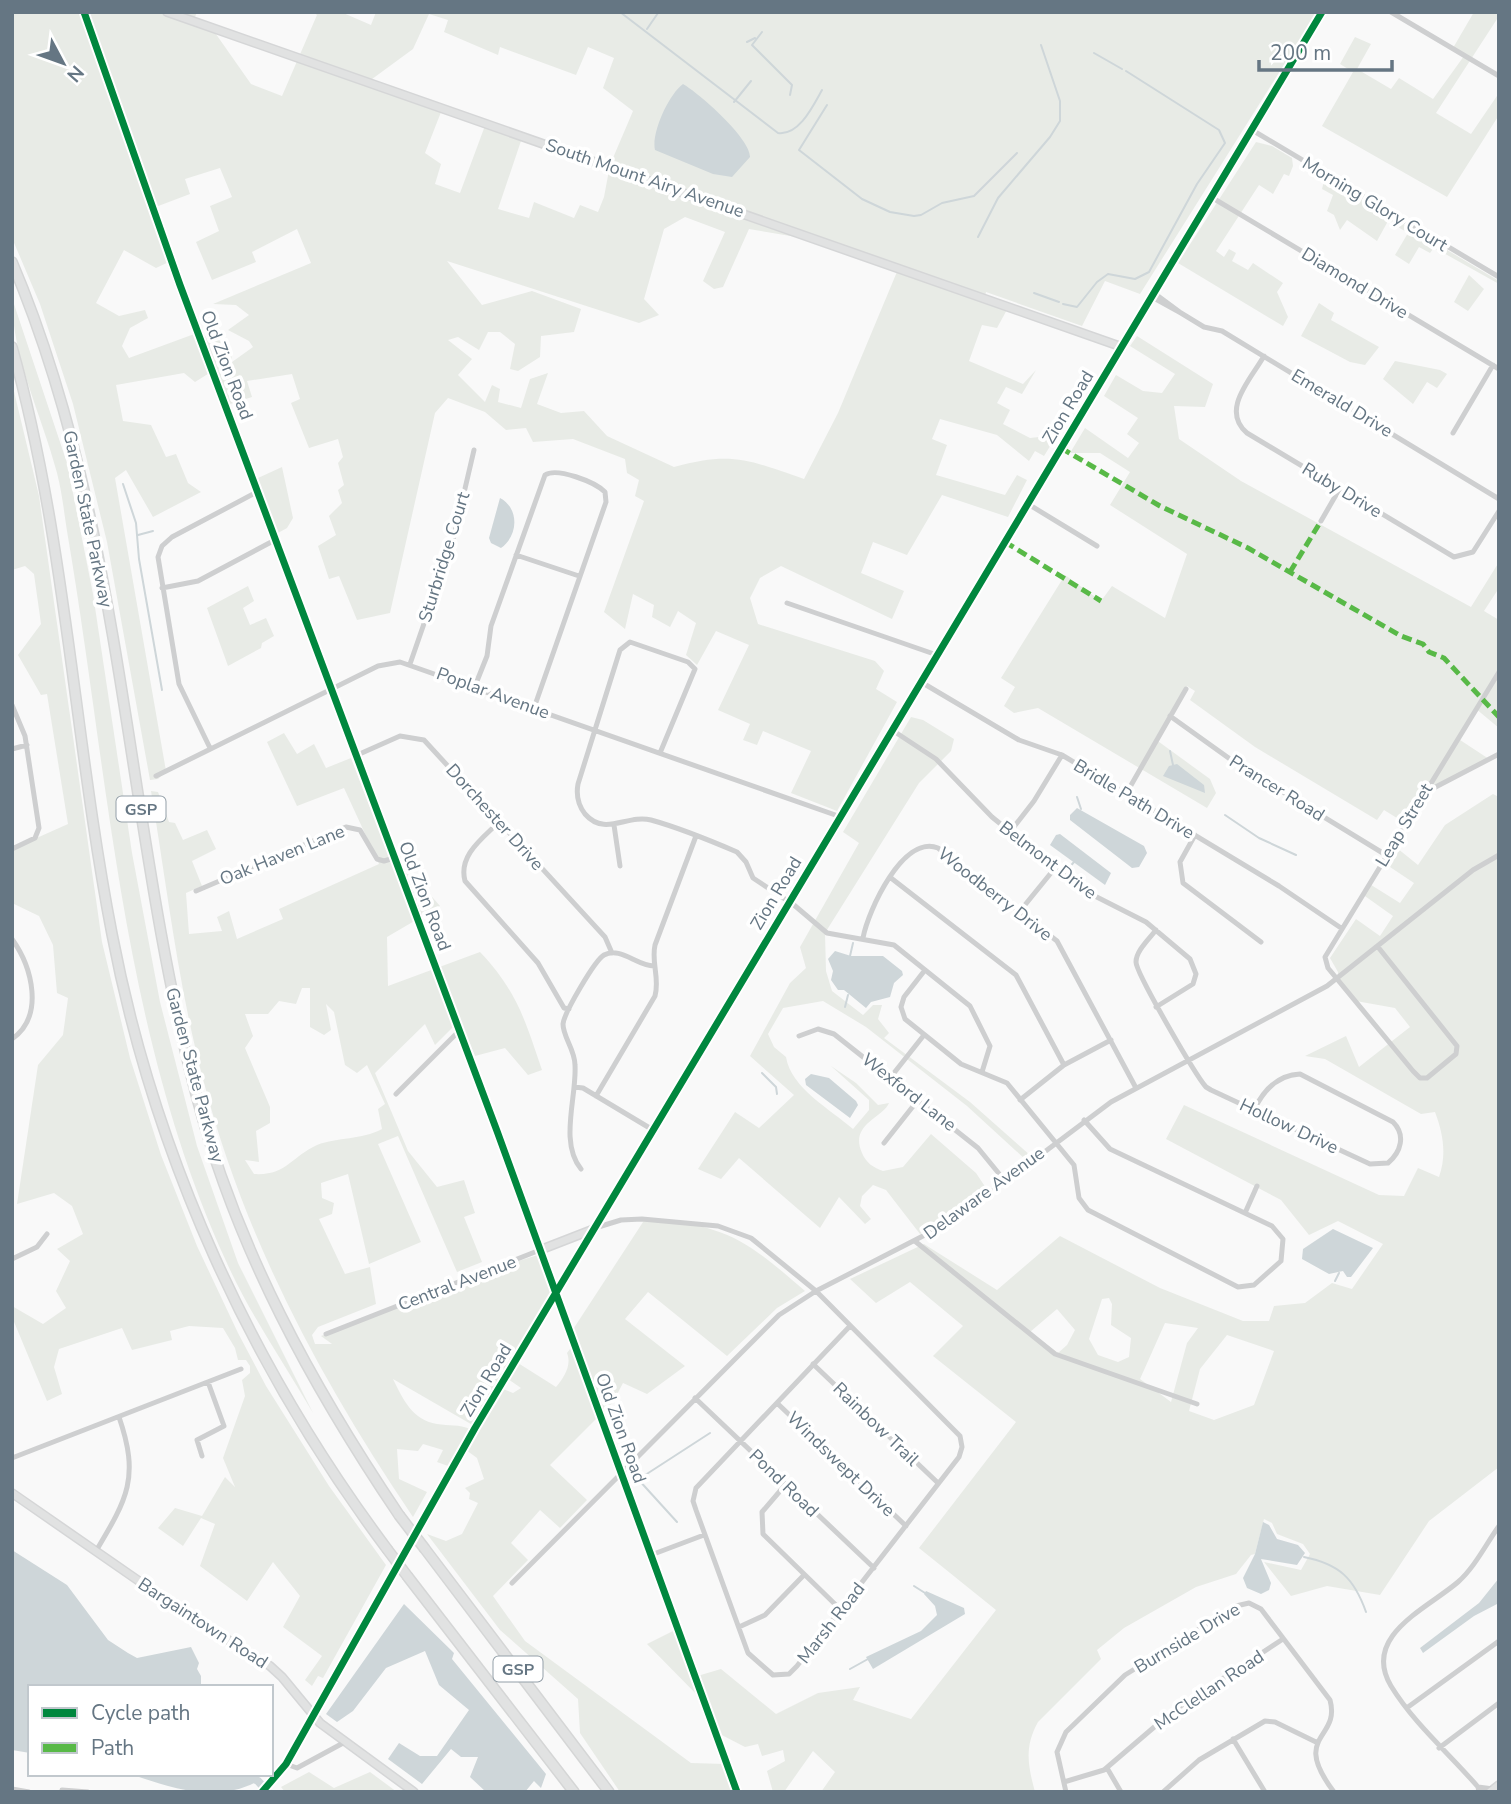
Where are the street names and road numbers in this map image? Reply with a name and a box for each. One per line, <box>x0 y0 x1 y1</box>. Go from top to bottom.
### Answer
street label: South Mount Airy Avenue <box>543 133 747 223</box>
street label: Morning Glory Court <box>1298 151 1453 257</box>
street label: Diamond Drive <box>1297 242 1413 324</box>
street label: Old Zion Road <box>195 307 259 423</box>
street label: Emerald Drive <box>1287 363 1397 443</box>
street label: Zion Road <box>1037 366 1099 448</box>
street label: Garden State Parkway <box>58 428 119 610</box>
street label: Ruby Drive <box>1298 457 1386 523</box>
street label: Sturbridge Court <box>413 488 475 625</box>
street label: Poplar Avenue <box>433 661 553 725</box>
street label: Prancer Road <box>1225 749 1329 827</box>
street label: Bridle Path Drive <box>1069 753 1199 845</box>
street label: Dorchester Drive <box>441 758 549 876</box>
street label: Leap Street <box>1370 778 1439 871</box>
road number: GSP <box>116 796 166 822</box>
street label: Belmont Drive <box>994 815 1102 905</box>
street label: Oak Haven Lane <box>216 819 348 891</box>
street label: Old Zion Road <box>393 838 457 954</box>
street label: Woodberry Drive <box>933 842 1057 946</box>
street label: Zion Road <box>745 852 807 934</box>
street label: Garden State Parkway <box>160 985 230 1166</box>
street label: Wexford Lane <box>857 1047 961 1137</box>
street label: Hollow Drive <box>1236 1093 1342 1159</box>
street label: Delaware Avenue <box>919 1141 1049 1245</box>
street label: Central Avenue <box>394 1249 520 1317</box>
street label: Zion Road <box>455 1339 517 1421</box>
street label: Old Zion Road <box>590 1370 652 1486</box>
street label: Rainbow Trail <box>828 1377 925 1472</box>
street label: Windswept Drive <box>782 1406 900 1522</box>
street label: Pond Road <box>744 1444 824 1522</box>
street label: Bargaintown Road <box>133 1572 273 1674</box>
street label: Marsh Road <box>792 1578 870 1668</box>
street label: Burnside Drive <box>1130 1597 1244 1679</box>
street label: McClellan Road <box>1149 1644 1269 1736</box>
road number: GSP <box>494 1656 542 1681</box>

